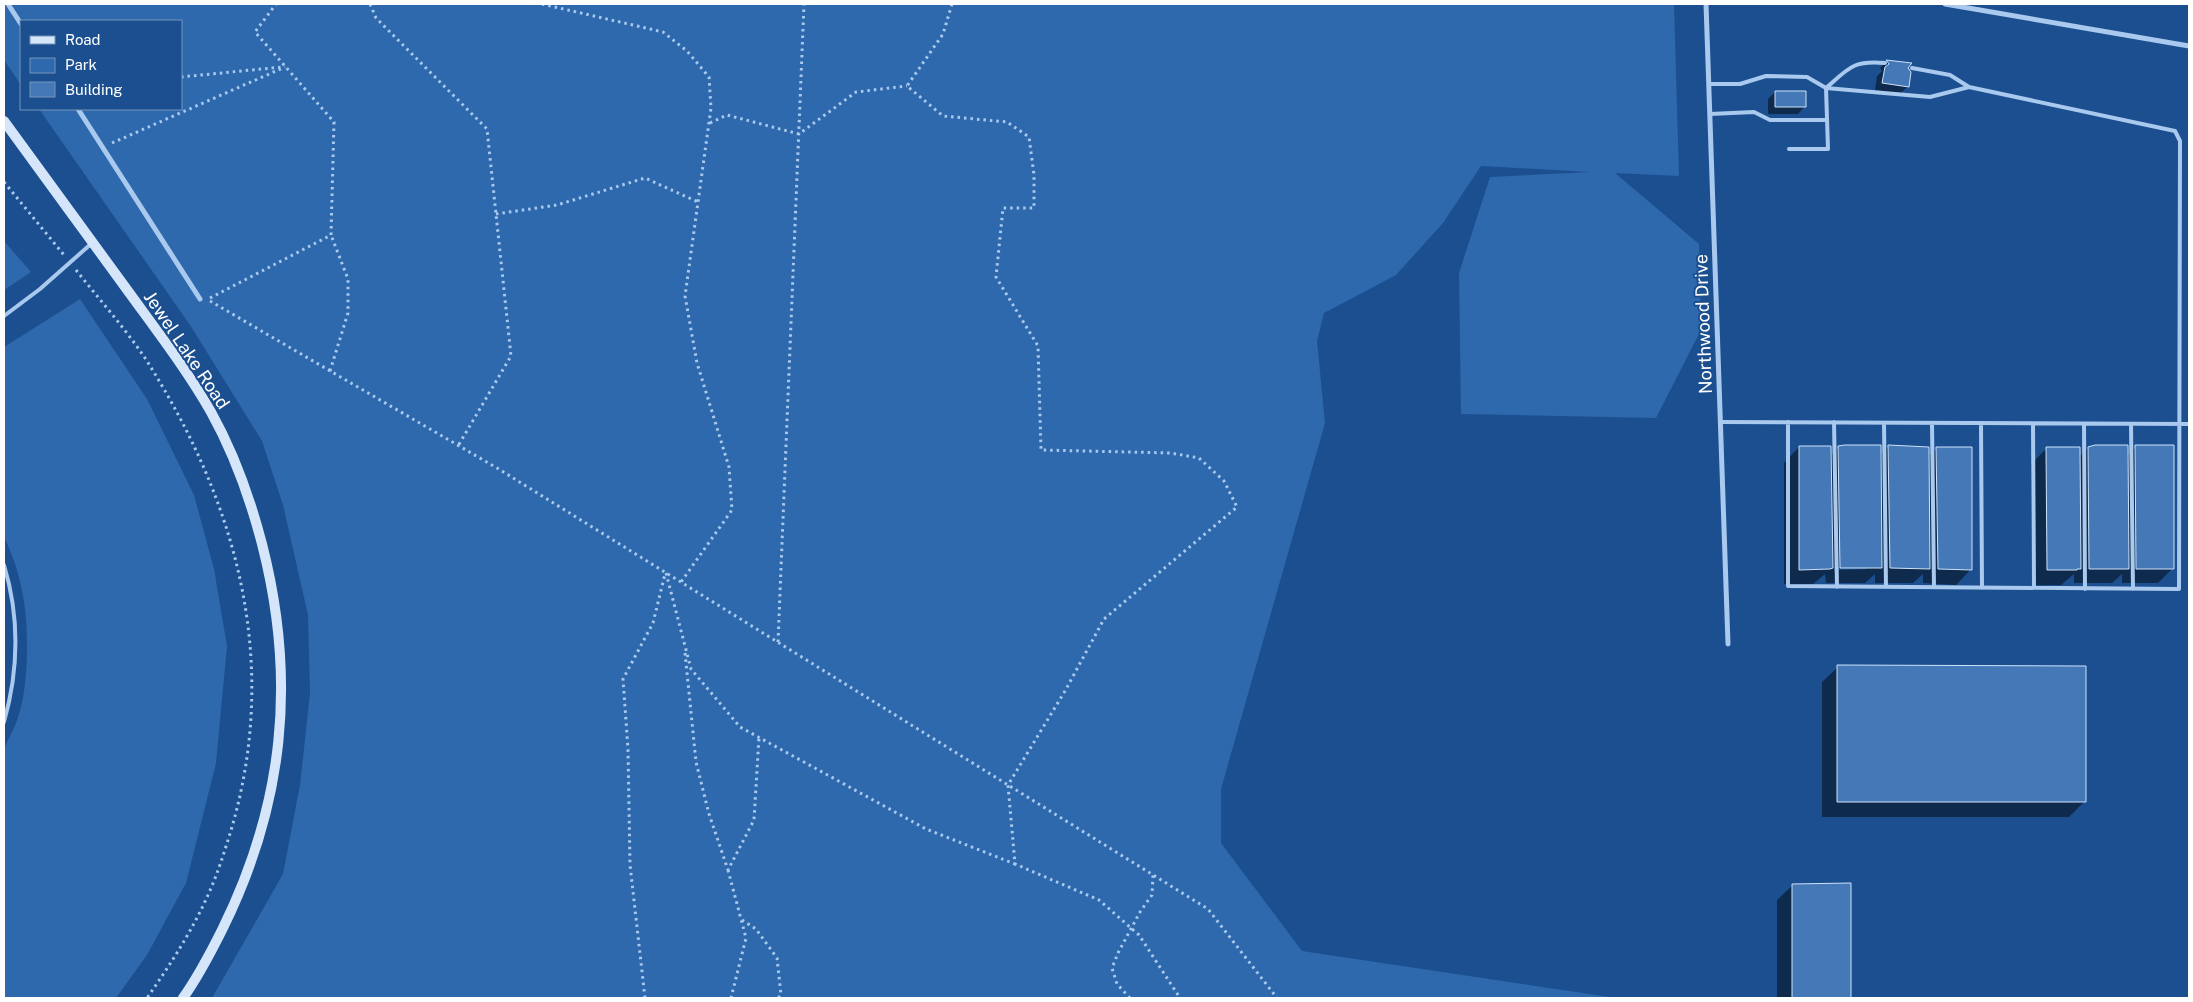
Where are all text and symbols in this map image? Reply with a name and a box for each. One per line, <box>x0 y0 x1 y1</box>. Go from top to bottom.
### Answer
legend <box>20 20 182 110</box>
text: Road <box>65 31 101 48</box>
text: Park <box>65 56 97 73</box>
text: Building <box>65 81 123 98</box>
street label: Northwood Drive <box>1690 254 1716 394</box>
street label: Jewel Lake Road <box>140 287 234 413</box>

